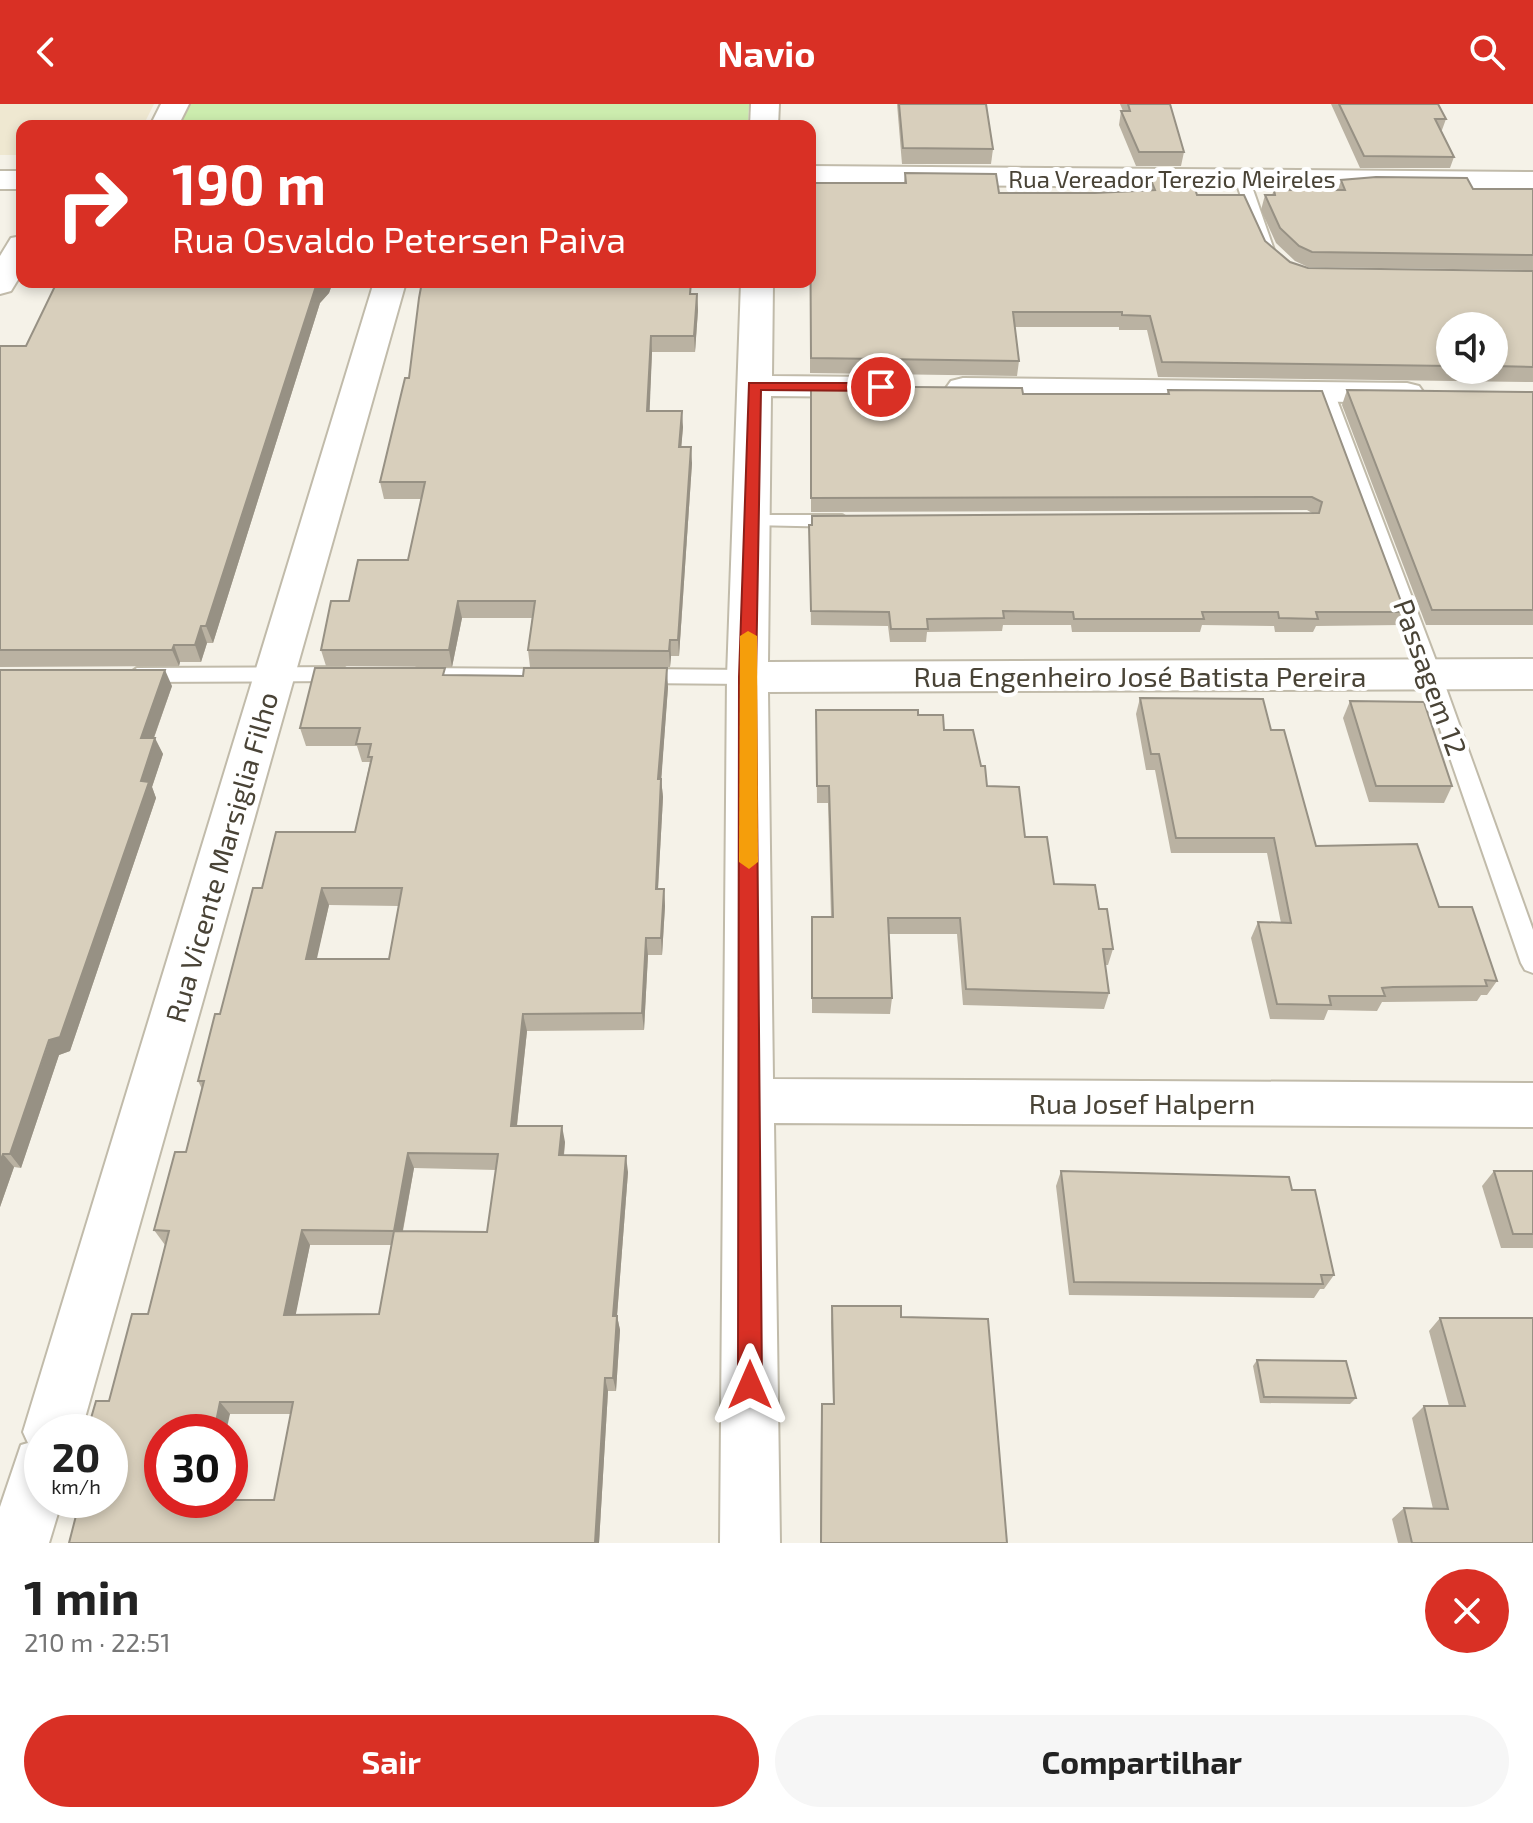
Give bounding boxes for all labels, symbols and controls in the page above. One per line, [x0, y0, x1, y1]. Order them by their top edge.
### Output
icon: back [24, 30, 68, 74]
icon: search [1465, 30, 1509, 74]
text: Navio [718, 31, 815, 74]
text: 190 m [172, 149, 326, 216]
icon: right [40, 152, 144, 256]
street label: Rua Vereador Terezio Meireles [1008, 164, 1336, 193]
text: Rua Osvaldo Petersen Paiva [172, 217, 626, 260]
map controls [1436, 312, 1508, 384]
button: sound [1436, 312, 1508, 384]
pin [847, 353, 915, 421]
icon: arrive [859, 365, 903, 409]
street label: Passagem 12 [1387, 594, 1475, 760]
street label: Rua Engenheiro José Batista Pereira [914, 659, 1366, 693]
street label: Rua Vicente Marsiglia Filho [157, 688, 285, 1026]
street label: Rua Josef Halpern [1029, 1086, 1255, 1120]
position arrow [708, 1343, 792, 1427]
speed limit sign: 30 [144, 1414, 248, 1518]
text: 20 [52, 1432, 100, 1480]
text: km/h [51, 1474, 101, 1498]
text: 1 min [24, 1567, 140, 1625]
button: close [1425, 1569, 1509, 1653]
text: 210 m · 22:51 [24, 1626, 171, 1657]
button: Sair [24, 1715, 759, 1807]
button: Compartilhar [775, 1715, 1509, 1807]

